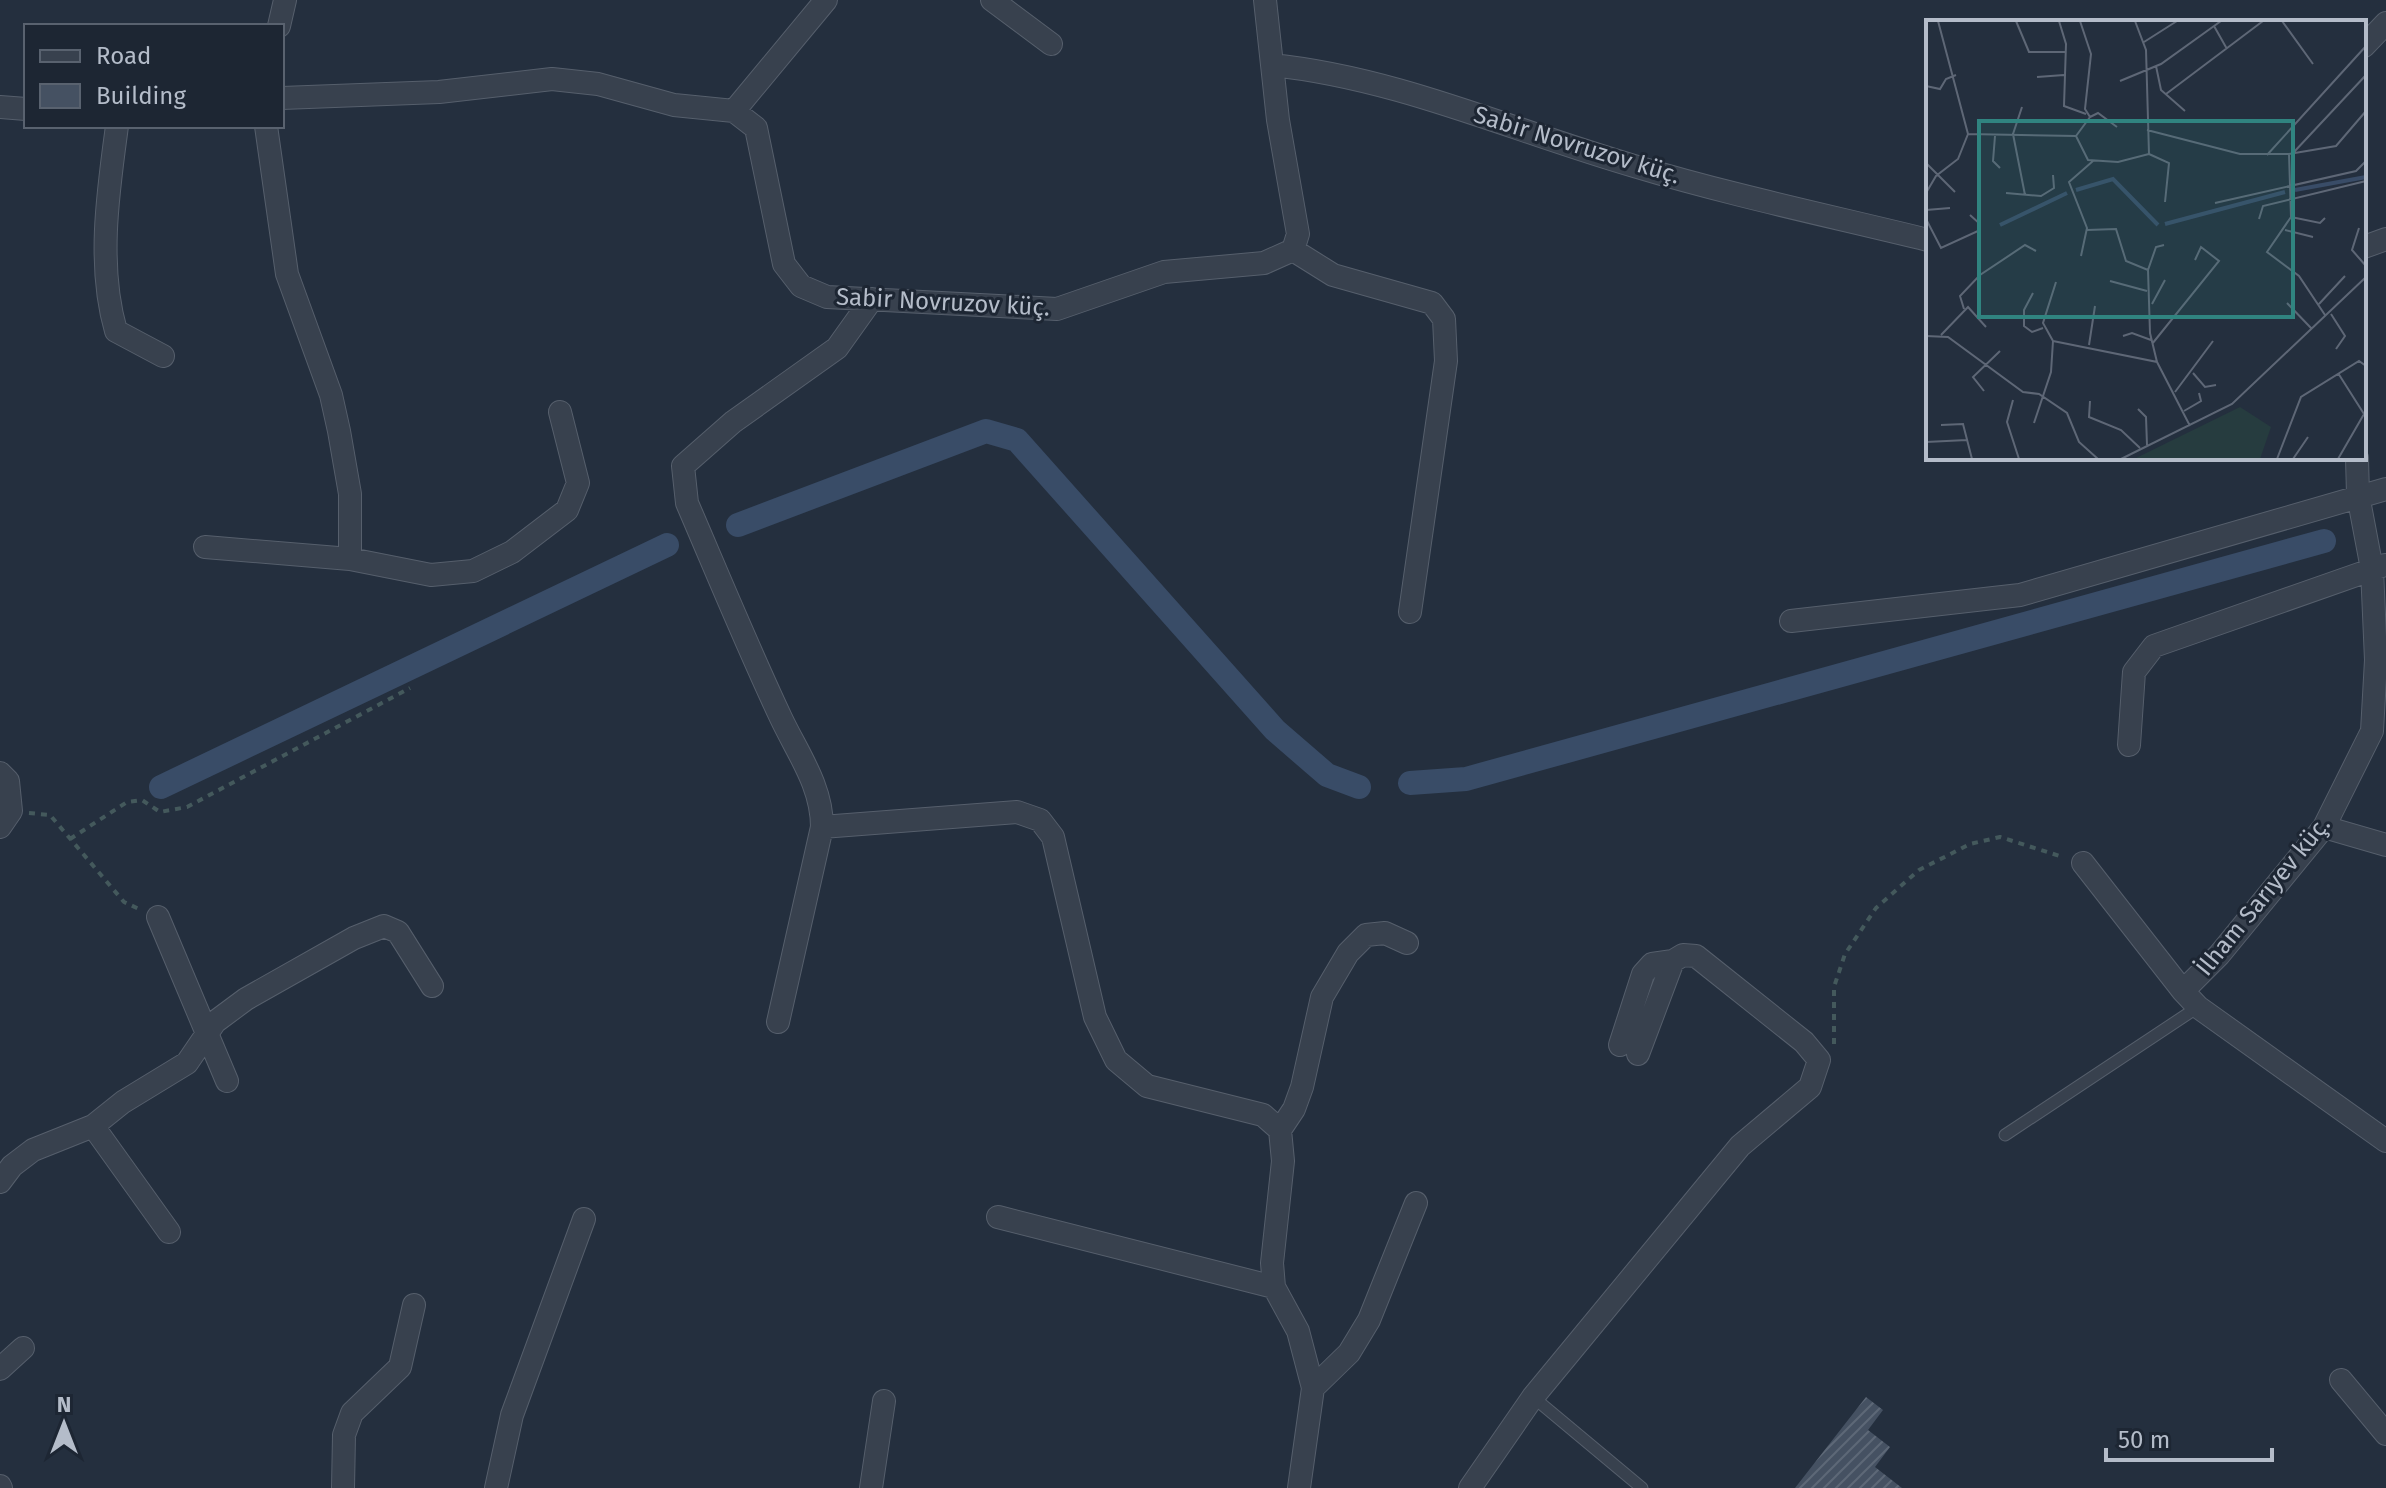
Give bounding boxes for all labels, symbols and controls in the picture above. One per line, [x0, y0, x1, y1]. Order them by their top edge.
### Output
inset map [1926, 20, 2366, 460]
legend [24, 24, 284, 128]
text: Road [96, 42, 151, 70]
text: Building [96, 82, 186, 110]
street label: Sabir Novruzov küç. [1471, 100, 1683, 190]
street label: Sabir Novruzov küç. [835, 282, 1051, 322]
street label: İlham Sarıyev küç. [2190, 811, 2336, 981]
north arrow [24, 1384, 104, 1464]
text: N [57, 1391, 71, 1418]
scale bar [2106, 1412, 2272, 1462]
text: 50 m [2118, 1426, 2170, 1454]

